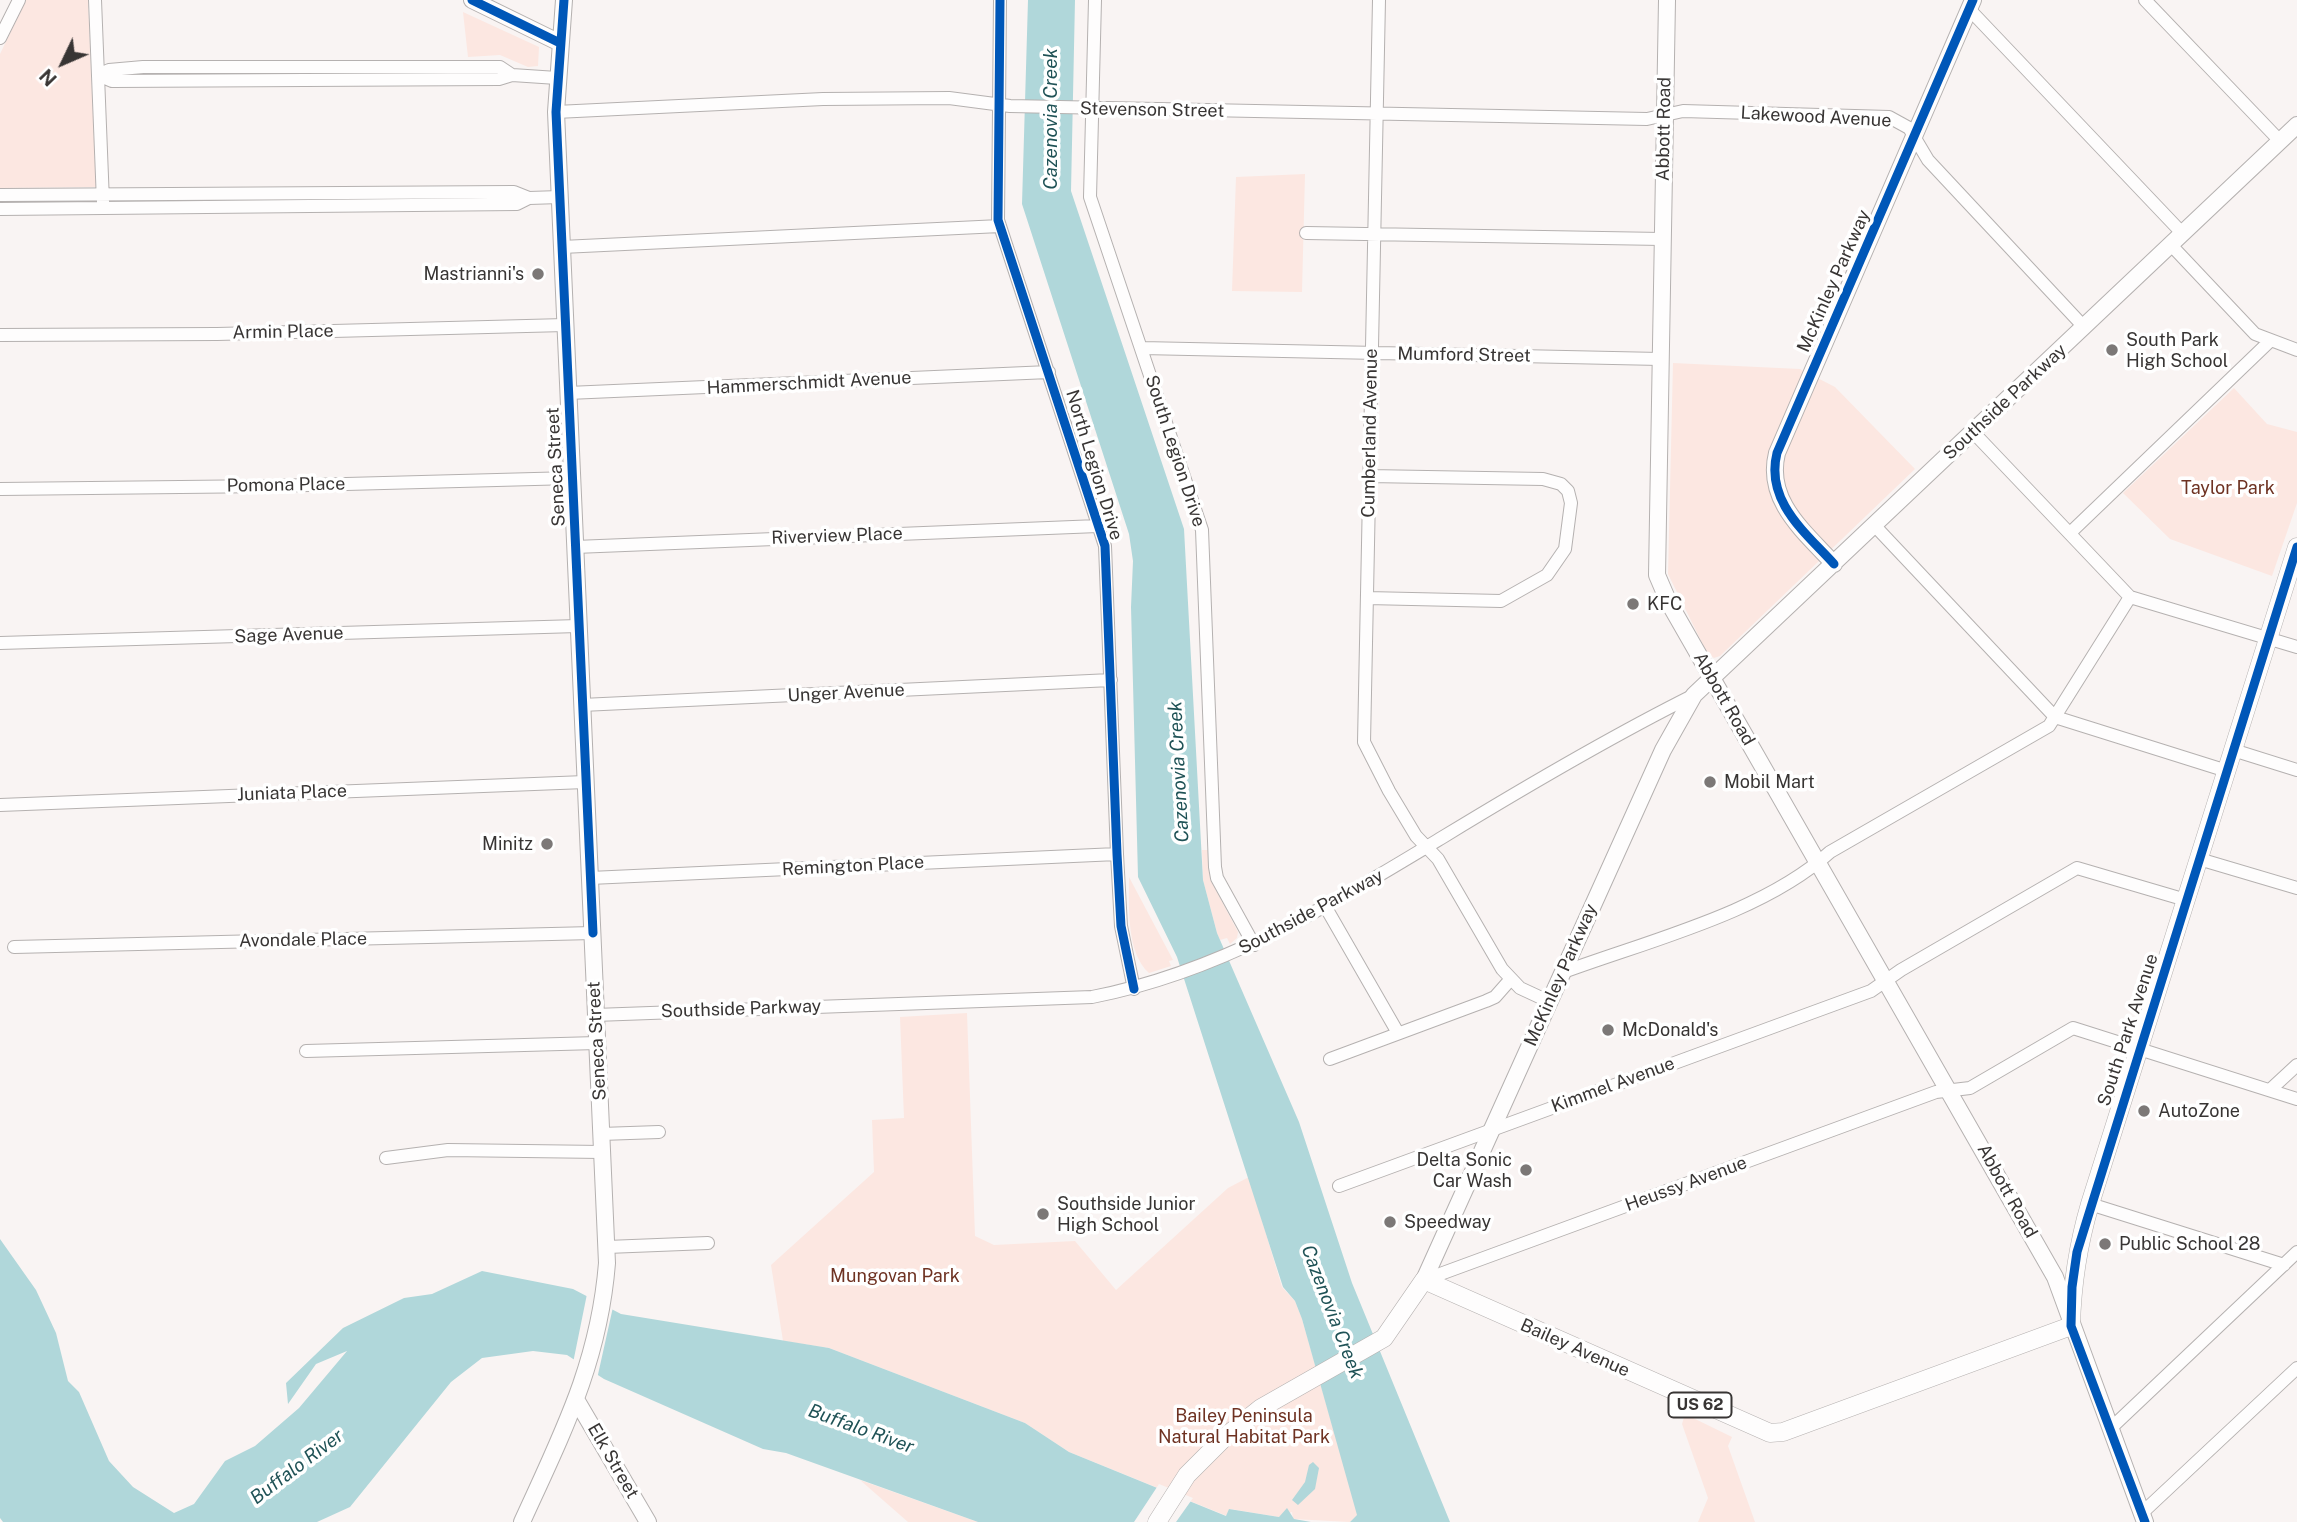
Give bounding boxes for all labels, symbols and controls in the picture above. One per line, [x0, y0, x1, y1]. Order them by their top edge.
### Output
north arrow [28, 28, 98, 98]
water label: Cazenovia Creek [1040, 48, 1062, 190]
text: N [35, 65, 61, 91]
street label: Abbott Road [1652, 77, 1676, 181]
street label: Stevenson Street [1080, 98, 1224, 122]
street label: Lakewood Avenue [1740, 102, 1892, 132]
street label: McKinley Parkway [1793, 206, 1875, 356]
place label: Mastrianni's [424, 263, 524, 285]
marker: Mastrianni's [530, 266, 546, 282]
street label: Armin Place [232, 320, 334, 344]
place label: South Park High School [2126, 329, 2228, 372]
street label: Southside Parkway [1939, 339, 2071, 465]
marker: South Park High School [2104, 342, 2120, 358]
street label: Mumford Street [1397, 343, 1531, 367]
street label: Cumberland Avenue [1358, 348, 1382, 518]
street label: Hammerschmidt Avenue [706, 367, 912, 399]
street label: South Legion Drive [1140, 372, 1210, 530]
street label: North Legion Drive [1061, 387, 1127, 543]
street label: Seneca Street [542, 407, 570, 527]
street label: Pomona Place [227, 473, 345, 497]
park label: Taylor Park [2181, 477, 2275, 499]
street label: Riverview Place [771, 523, 903, 549]
place label: KFC [1647, 593, 1682, 615]
marker: KFC [1625, 596, 1641, 612]
street label: Sage Avenue [234, 622, 344, 648]
street label: Abbott Road [1689, 649, 1759, 749]
street label: Unger Avenue [787, 679, 905, 707]
water label: Cazenovia Creek [1164, 701, 1194, 843]
place label: Mobil Mart [1724, 771, 1815, 793]
marker: Mobil Mart [1702, 774, 1718, 790]
street label: Juniata Place [237, 780, 347, 806]
place label: Minitz [482, 833, 533, 855]
marker: Minitz [539, 836, 555, 852]
street label: Remington Place [781, 851, 925, 881]
street label: Southside Parkway [1235, 865, 1387, 959]
street label: McKinley Parkway [1520, 900, 1602, 1050]
street label: Avondale Place [239, 928, 367, 952]
street label: South Park Avenue [2093, 951, 2163, 1109]
street label: Seneca Street [583, 981, 611, 1101]
street label: Southside Parkway [660, 995, 822, 1023]
place label: McDonald's [1622, 1019, 1718, 1041]
marker: McDonald's [1600, 1022, 1616, 1038]
street label: Kimmel Avenue [1548, 1053, 1678, 1117]
place label: AutoZone [2158, 1100, 2240, 1122]
marker: AutoZone [2136, 1103, 2152, 1119]
street label: Abbott Road [1972, 1140, 2042, 1242]
place label: Delta Sonic Car Wash [1416, 1149, 1512, 1192]
street label: Heussy Avenue [1622, 1152, 1750, 1216]
marker: Delta Sonic Car Wash [1518, 1162, 1534, 1178]
place label: Southside Junior High School [1057, 1193, 1195, 1236]
marker: Southside Junior High School [1035, 1206, 1051, 1222]
place label: Speedway [1404, 1211, 1491, 1233]
marker: Speedway [1382, 1214, 1398, 1230]
place label: Public School 28 [2119, 1233, 2260, 1255]
marker: Public School 28 [2097, 1236, 2113, 1252]
water label: Cazenovia Creek [1296, 1242, 1368, 1382]
park label: Mungovan Park [830, 1265, 960, 1287]
street label: Bailey Avenue [1517, 1314, 1633, 1382]
road number: US 62 [1668, 1392, 1732, 1418]
water label: Buffalo River [805, 1399, 917, 1459]
park label: Bailey Peninsula Natural Habitat Park [1158, 1405, 1330, 1448]
street label: Elk Street [583, 1420, 643, 1502]
water label: Buffalo River [246, 1425, 348, 1509]

